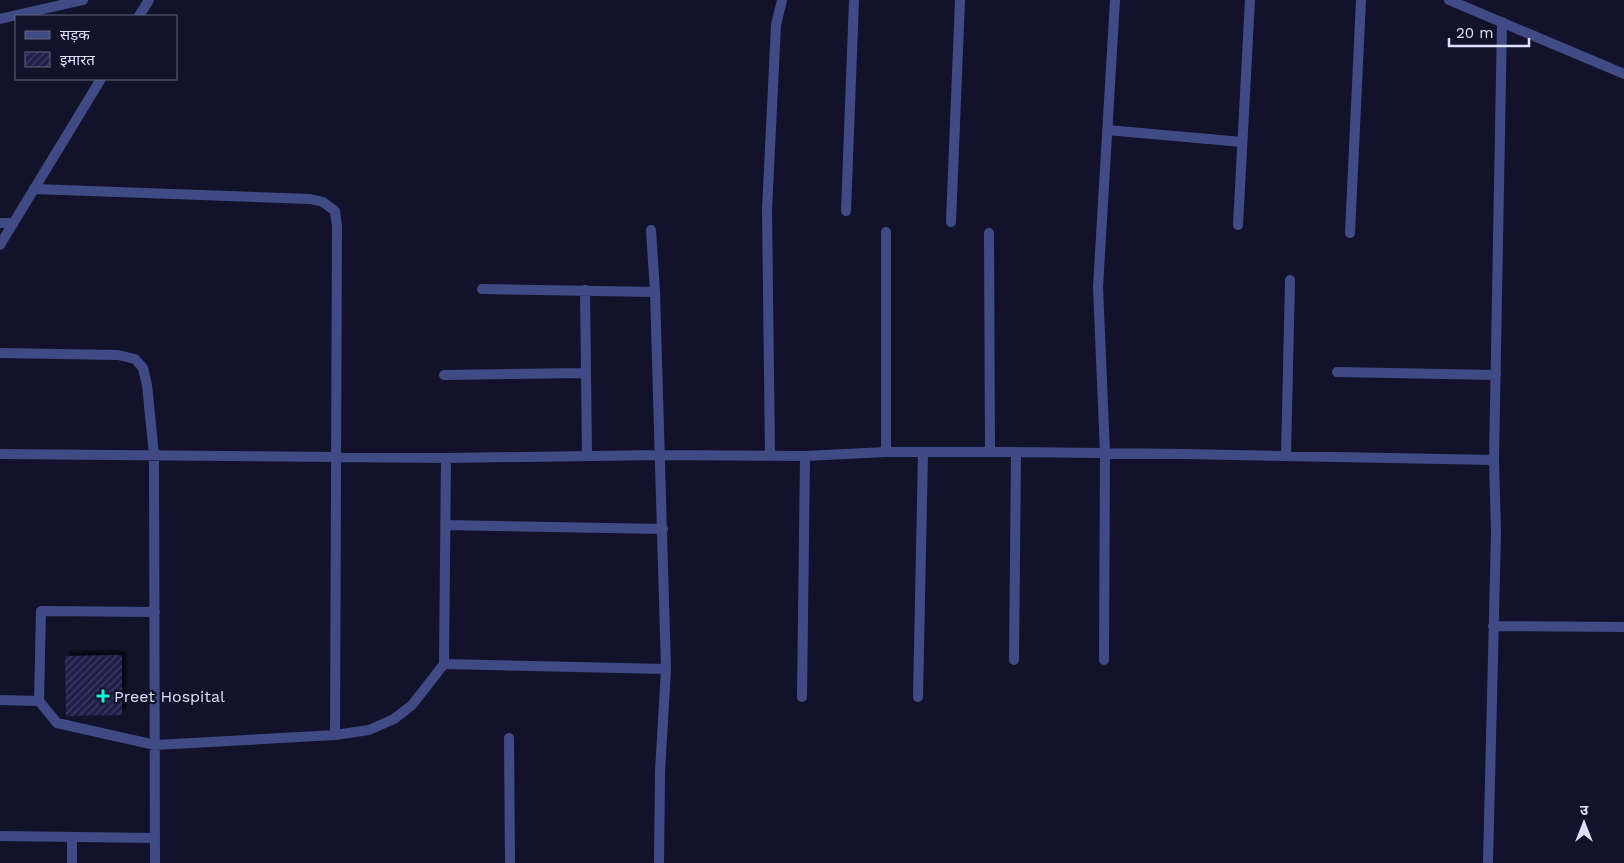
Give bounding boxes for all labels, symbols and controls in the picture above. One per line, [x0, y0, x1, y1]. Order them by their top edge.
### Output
legend [15, 15, 178, 80]
scale bar [1449, 15, 1529, 47]
text: 20 m [1456, 24, 1494, 42]
text: सड़क [60, 26, 90, 44]
text: इमारत [60, 51, 95, 69]
place label: Preet Hospital [114, 687, 225, 706]
marker: Preet Hospital [96, 689, 110, 703]
north arrow [1559, 798, 1609, 848]
text: उ [1580, 802, 1589, 818]

